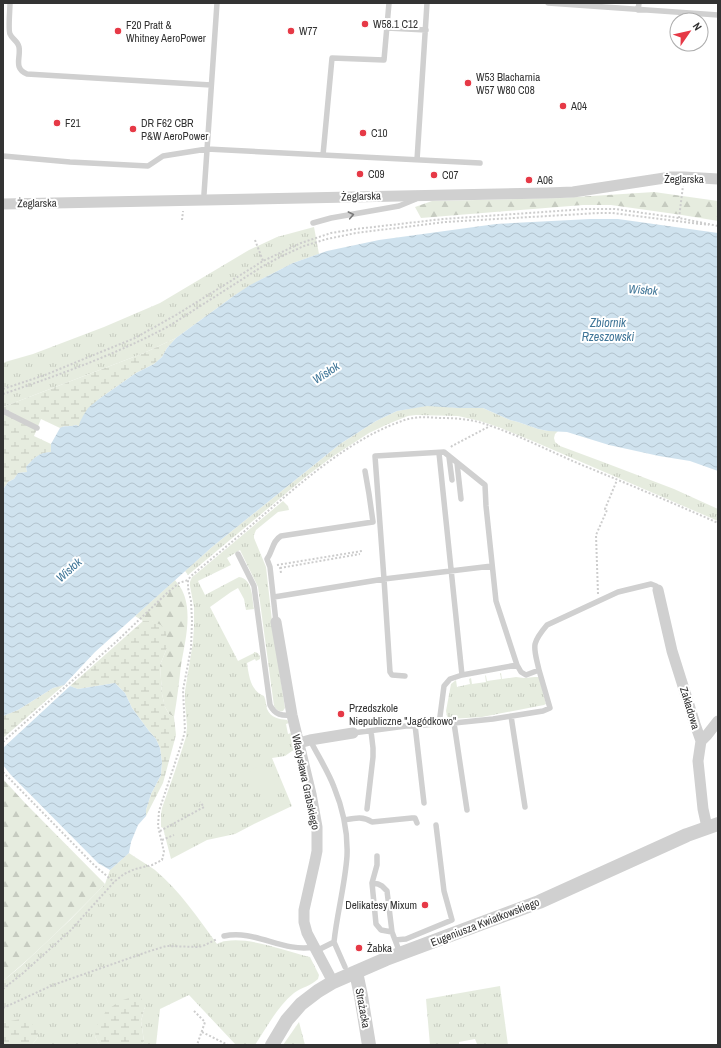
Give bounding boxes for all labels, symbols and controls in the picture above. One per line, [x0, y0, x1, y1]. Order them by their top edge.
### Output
north arrow [669, 12, 709, 52]
place label: W58.1 C12 [373, 17, 418, 31]
place label: F20 Pratt & Whitney AeroPower [126, 18, 206, 45]
marker: W58.1 C12 [360, 19, 370, 29]
text: N [690, 20, 705, 33]
place label: W77 [299, 24, 318, 38]
marker: F20 Pratt & Whitney AeroPower [113, 26, 123, 36]
marker: W77 [286, 26, 296, 36]
place label: W53 Blacharnia W57 W80 C08 [476, 70, 540, 97]
marker: W53 Blacharnia W57 W80 C08 [463, 78, 473, 88]
place label: A04 [570, 99, 587, 113]
marker: A04 [558, 101, 568, 111]
place label: F21 [65, 116, 81, 130]
place label: DR F62 CBR P&W AeroPower [141, 116, 208, 143]
marker: F21 [52, 118, 62, 128]
marker: DR F62 CBR P&W AeroPower [128, 124, 138, 134]
place label: C10 [371, 126, 388, 140]
marker: C10 [358, 128, 368, 138]
place label: C09 [368, 167, 385, 181]
place label: C07 [442, 168, 459, 182]
marker: C09 [355, 169, 365, 179]
marker: C07 [429, 170, 439, 180]
street label: Żeglarska [664, 172, 704, 186]
place label: A06 [536, 173, 553, 187]
marker: A06 [524, 175, 534, 185]
street label: Żeglarska [341, 188, 381, 204]
street label: Żeglarska [17, 196, 57, 210]
one-way arrow [348, 211, 354, 219]
water label: Wisłok [628, 281, 659, 299]
water label: Zbiornik Rzeszowski [582, 315, 635, 345]
water label: Wisłok [309, 358, 344, 388]
water label: Wisłok [53, 554, 86, 586]
street label: Zakładowa [677, 685, 703, 731]
place label: Przedszkole Niepubliczne "Jagódkowo" [349, 701, 456, 728]
marker: Przedszkole Niepubliczne "Jagódkowo" [336, 709, 346, 719]
street label: Władysława Grabskiego [289, 733, 323, 831]
street label: Eugeniusza Kwiatkowskiego [429, 895, 541, 949]
place label: Delikatesy Mixum [345, 898, 417, 912]
marker: Delikatesy Mixum [420, 900, 430, 910]
place label: Żabka [367, 941, 392, 955]
marker: Żabka [354, 943, 364, 953]
street label: Strażacka [353, 987, 373, 1029]

